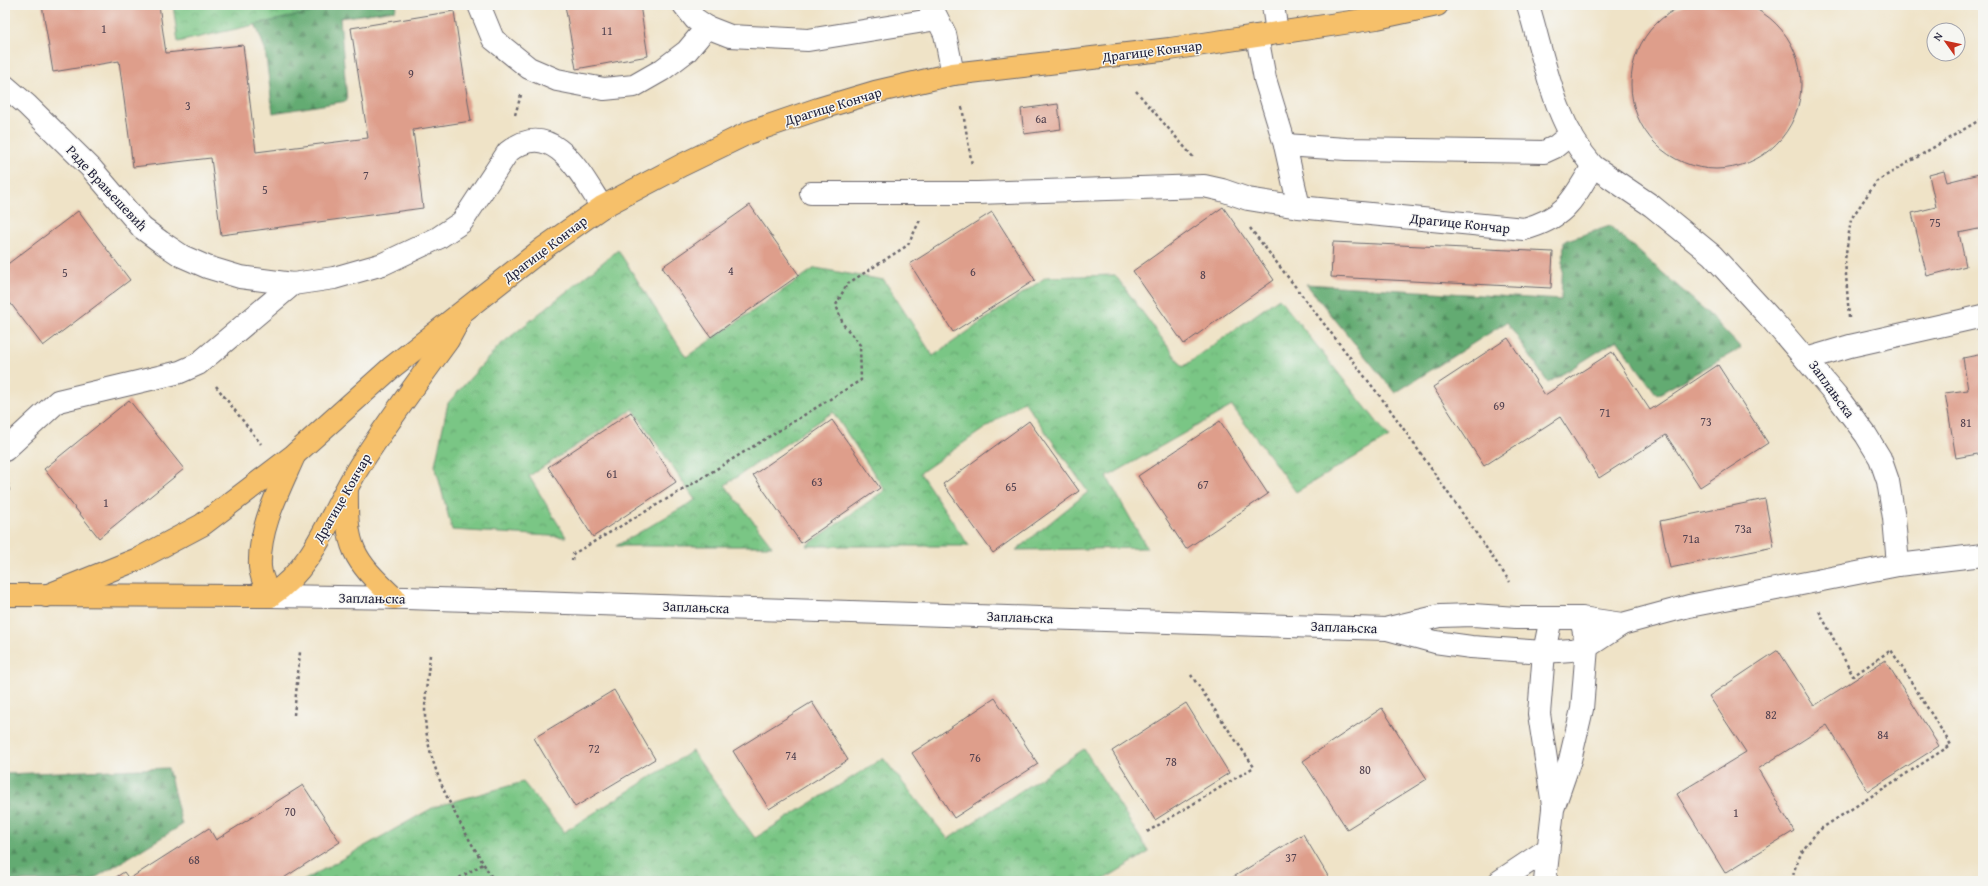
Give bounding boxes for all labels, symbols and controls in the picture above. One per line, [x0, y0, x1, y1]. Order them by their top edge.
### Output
house number: 1 [101, 20, 107, 37]
house number: 11 [601, 22, 613, 39]
north arrow [1926, 22, 1966, 62]
text: N [1929, 29, 1947, 44]
street label: Драгице Кончар [1100, 35, 1204, 67]
house number: 9 [408, 65, 414, 82]
street label: Драгице Кончар [781, 82, 884, 131]
house number: 3 [185, 97, 191, 114]
house number: 6a [1035, 110, 1047, 127]
street label: Раде Врањешевић [62, 141, 152, 235]
house number: 7 [363, 167, 369, 184]
house number: 5 [262, 181, 268, 198]
street label: Драгице Кончар [1408, 208, 1512, 238]
street label: Драгице Кончар [498, 210, 592, 288]
house number: 75 [1929, 214, 1941, 231]
house number: 4 [728, 262, 734, 279]
house number: 6 [970, 263, 976, 280]
house number: 5 [62, 264, 68, 281]
house number: 8 [1200, 266, 1206, 283]
street label: Заплањска [1804, 356, 1860, 422]
house number: 69 [1493, 397, 1505, 414]
house number: 71 [1599, 404, 1611, 421]
house number: 73 [1700, 413, 1712, 430]
house number: 81 [1960, 414, 1972, 431]
street label: Драгице Кончар [308, 449, 376, 547]
house number: 61 [606, 465, 618, 482]
house number: 63 [811, 473, 823, 490]
house number: 67 [1197, 476, 1209, 493]
house number: 65 [1005, 478, 1017, 495]
house number: 1 [103, 494, 109, 511]
house number: 73a [1734, 520, 1752, 537]
house number: 71a [1682, 530, 1700, 547]
street label: Заплањска [338, 587, 406, 609]
street label: Заплањска [662, 596, 730, 618]
street label: Заплањска [986, 606, 1054, 628]
street label: Заплањска [1310, 616, 1378, 638]
house number: 82 [1765, 706, 1777, 723]
house number: 84 [1877, 726, 1889, 743]
house number: 72 [588, 740, 600, 757]
house number: 74 [785, 747, 797, 764]
house number: 76 [969, 749, 981, 766]
house number: 78 [1165, 753, 1177, 770]
house number: 80 [1359, 761, 1371, 778]
house number: 70 [284, 803, 296, 820]
house number: 1 [1733, 804, 1739, 821]
house number: 37 [1285, 849, 1297, 866]
house number: 68 [188, 851, 200, 868]

